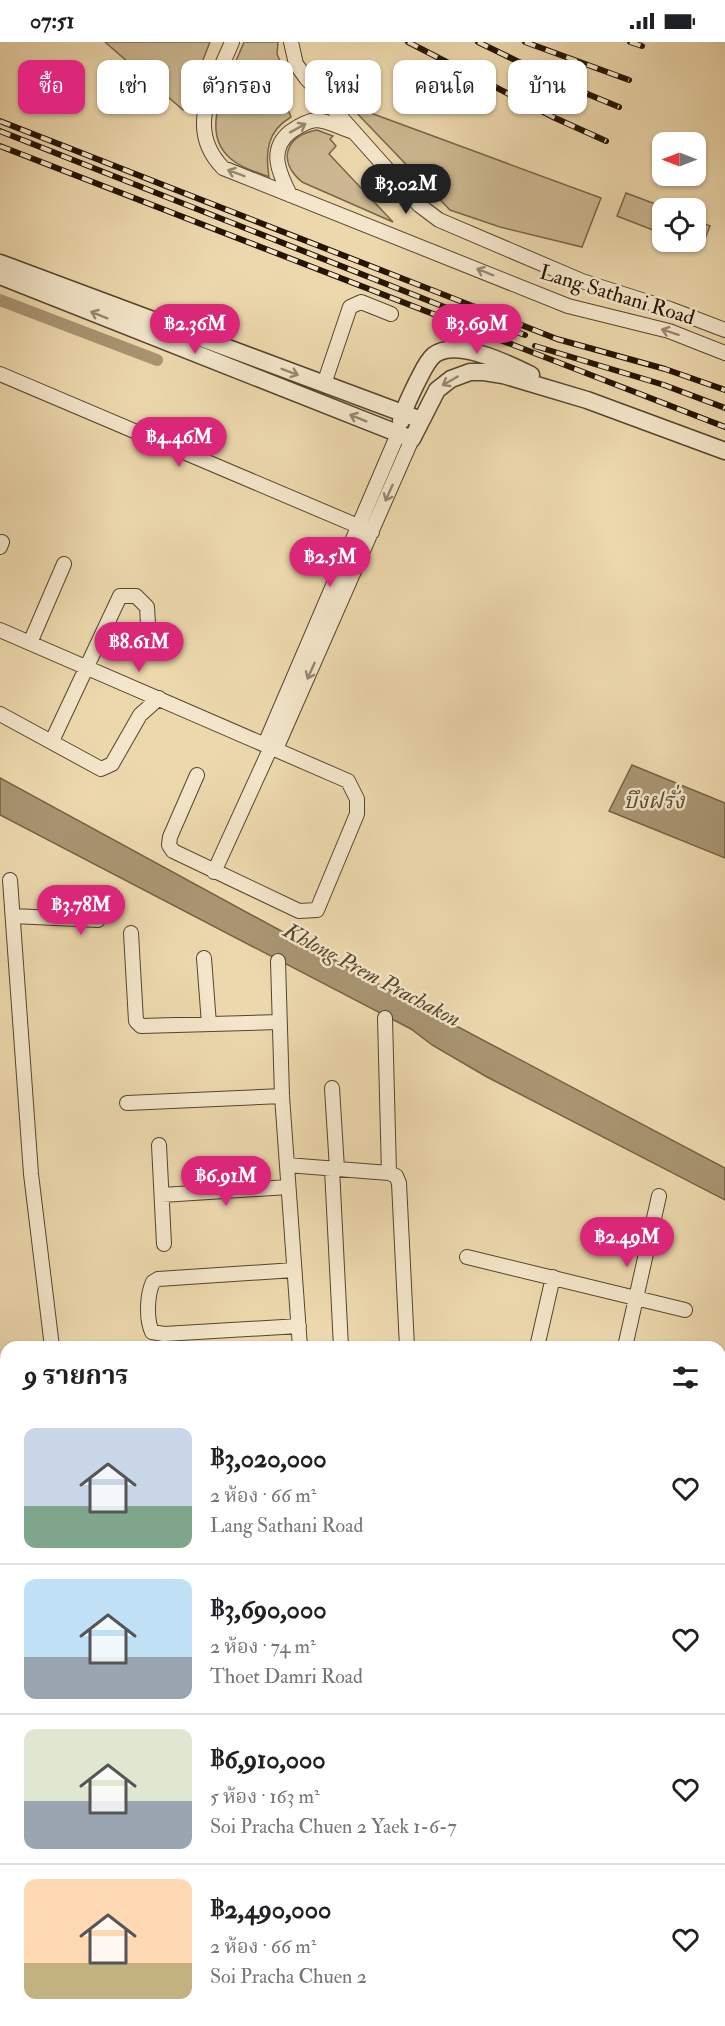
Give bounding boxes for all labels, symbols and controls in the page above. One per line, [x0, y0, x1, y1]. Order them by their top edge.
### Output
text: 07:51 [30, 7, 74, 35]
chip: ซื้อ [18, 60, 85, 114]
chip: เช่า [97, 60, 169, 114]
chip: ตัวกรอง [181, 60, 293, 114]
chip: ใหม่ [305, 60, 381, 114]
chip: คอนโด [393, 60, 496, 114]
chip: บ้าน [508, 60, 587, 114]
one-way arrow [289, 122, 307, 133]
north arrow [652, 132, 706, 186]
map controls [652, 132, 706, 252]
pin: ฿3.02M [357, 164, 455, 215]
one-way arrow [227, 167, 246, 178]
text: ฿3.02M [375, 171, 437, 196]
button: locate [652, 198, 706, 252]
street label: Lang Sathani Road [536, 259, 699, 332]
one-way arrow [476, 266, 495, 277]
pin: ฿2.36M [146, 304, 244, 355]
pin: ฿3.69M [428, 304, 526, 355]
one-way arrow [90, 309, 108, 320]
text: ฿2.36M [164, 311, 226, 336]
text: ฿3.69M [446, 311, 508, 336]
one-way arrow [661, 326, 680, 337]
one-way arrow [281, 368, 299, 379]
one-way arrow [442, 375, 459, 387]
one-way arrow [349, 411, 368, 422]
pin: ฿4.46M [130, 417, 228, 468]
text: ฿4.46M [146, 424, 212, 449]
one-way arrow [383, 483, 394, 501]
pin: ฿2.5M [288, 537, 372, 588]
text: ฿2.5M [303, 544, 357, 569]
pin: ฿8.61M [90, 622, 188, 673]
text: ฿8.61M [109, 629, 169, 654]
one-way arrow [304, 662, 316, 680]
water label: บึงฝรั่ง [623, 784, 686, 815]
pin: ฿3.78M [32, 885, 130, 936]
text: ฿3.78M [51, 892, 111, 917]
water label: Khlong Prem Prachakon [278, 916, 465, 1033]
pin: ฿6.91M [177, 1156, 275, 1207]
text: ฿6.91M [195, 1163, 257, 1188]
pin: ฿2.49M [578, 1217, 676, 1268]
text: ฿2.49M [594, 1224, 660, 1249]
text: 9 รายการ [24, 1360, 129, 1392]
icon: filters [669, 1361, 702, 1394]
text: ฿3,020,000 [210, 1443, 327, 1475]
icon: home [72, 1452, 144, 1524]
icon: heart [669, 1472, 702, 1505]
text: 2 ห้อง · 66 m² [210, 1483, 316, 1508]
text: Lang Sathani Road [210, 1513, 363, 1538]
text: ฿3,690,000 [210, 1594, 327, 1626]
icon: home [72, 1603, 144, 1675]
icon: heart [669, 1623, 702, 1656]
text: 2 ห้อง · 74 m² [210, 1634, 316, 1659]
text: Thoet Damri Road [210, 1664, 363, 1689]
text: ฿6,910,000 [210, 1744, 326, 1776]
icon: home [72, 1753, 144, 1825]
icon: heart [669, 1773, 702, 1806]
text: 5 ห้อง · 163 m² [210, 1784, 320, 1809]
text: Soi Pracha Chuen 2 Yaek 1-6-7 [210, 1814, 457, 1839]
text: ฿2,490,000 [210, 1894, 331, 1926]
icon: home [72, 1903, 144, 1975]
icon: heart [669, 1923, 702, 1956]
text: 2 ห้อง · 66 m² [210, 1934, 316, 1959]
text: Soi Pracha Chuen 2 [210, 1964, 367, 1989]

